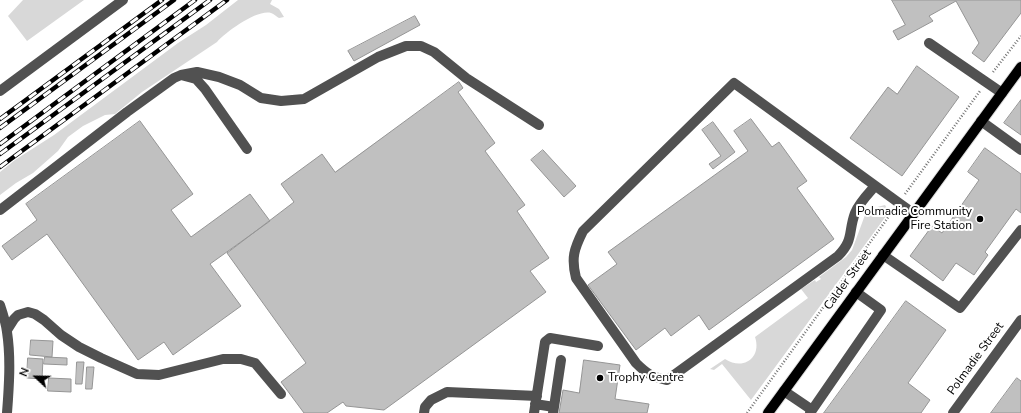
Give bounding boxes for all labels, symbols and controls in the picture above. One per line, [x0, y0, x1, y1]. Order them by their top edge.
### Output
place label: Polmadie Community Fire Station [857, 205, 972, 233]
marker: Polmadie Community Fire Station [975, 214, 985, 224]
street label: Calder Street [821, 247, 875, 313]
street label: Polmadie Street [945, 320, 1007, 398]
north arrow [16, 357, 56, 397]
text: N [16, 366, 33, 379]
place label: Trophy Centre [608, 371, 684, 385]
marker: Trophy Centre [595, 373, 605, 383]

